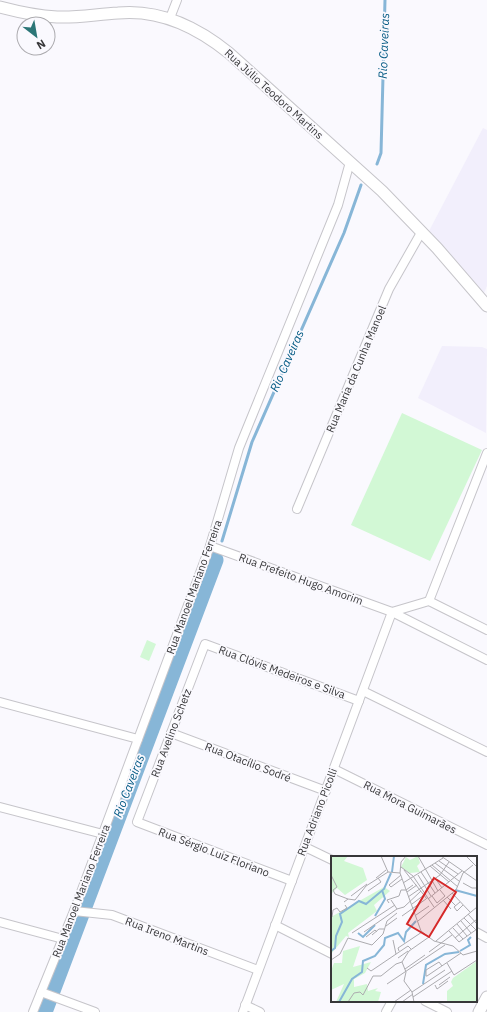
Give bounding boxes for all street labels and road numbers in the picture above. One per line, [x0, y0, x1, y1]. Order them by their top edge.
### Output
street label: Rua Júlio Teodoro Martins [222, 46, 326, 142]
street label: Rua Maria da Cunha Manoel [323, 303, 389, 435]
street label: Rua Manoel Mariano Ferreira [163, 518, 225, 656]
street label: Rua Prefeito Hugo Amorim [237, 550, 365, 608]
street label: Rua Clóvis Medeiros e Silva [217, 643, 347, 702]
street label: Rua Avelino Schetz [148, 687, 194, 779]
street label: Rua Otacílio Sodré [203, 739, 293, 785]
street label: Rua Adriano Picolli [294, 766, 340, 858]
street label: Rua Mora Guimarães [361, 777, 459, 837]
street label: Rua Manoel Mariano Ferreira [49, 822, 113, 960]
street label: Rua Sérgio Luiz Floriano [157, 824, 271, 880]
street label: Rua Ireno Martins [123, 914, 211, 958]

